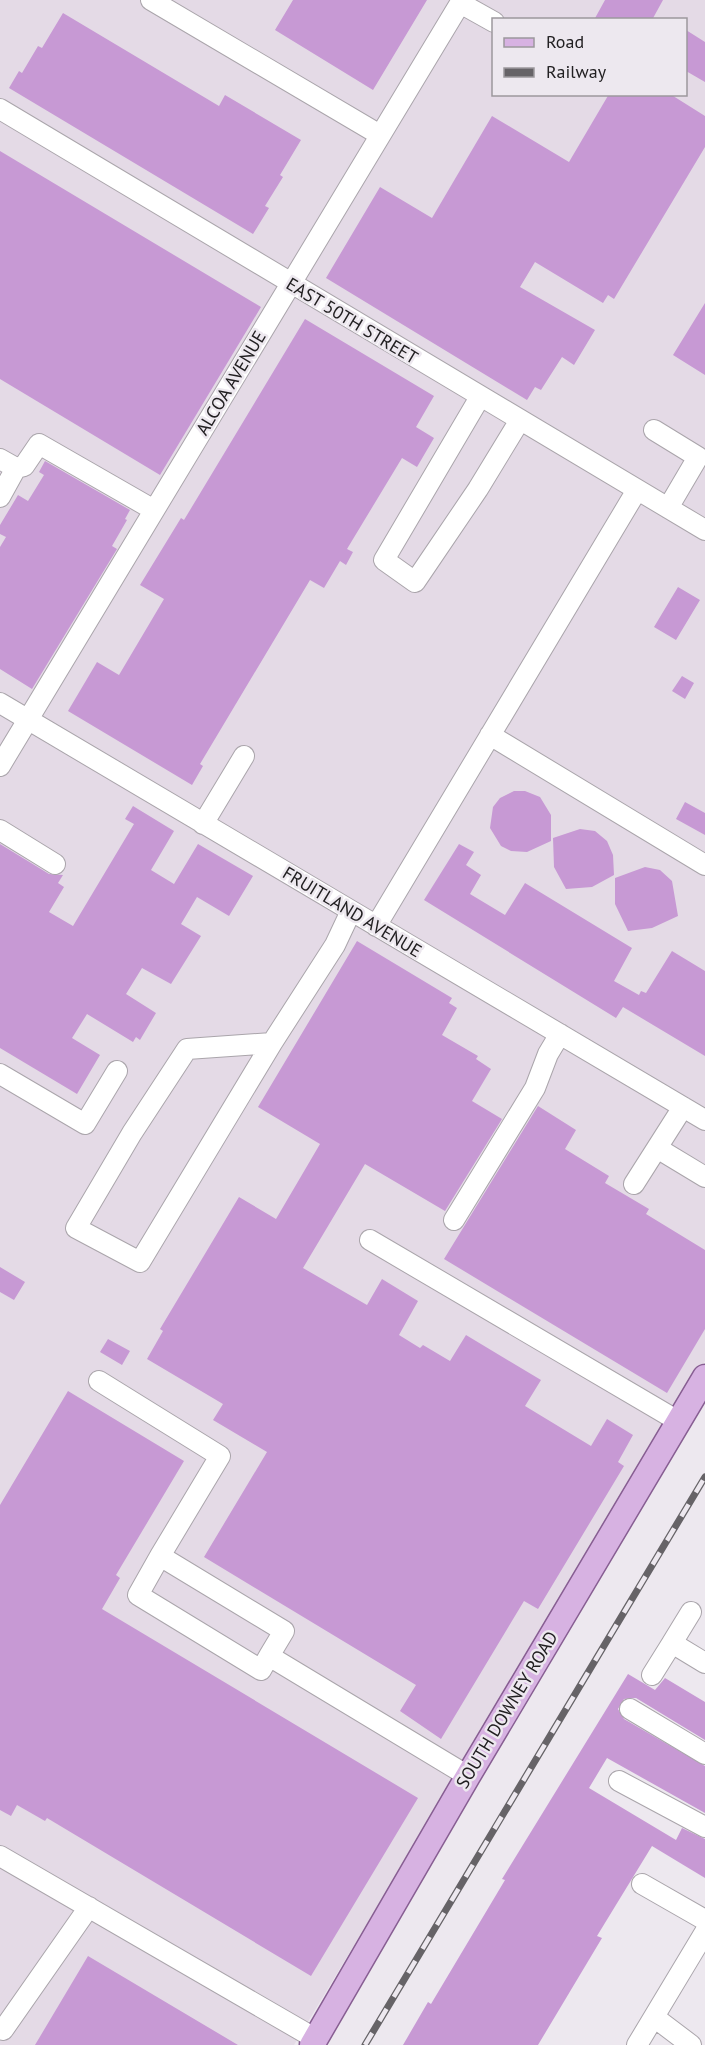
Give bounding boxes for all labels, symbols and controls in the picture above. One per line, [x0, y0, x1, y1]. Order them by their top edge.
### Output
legend [492, 18, 687, 96]
text: Road [546, 30, 584, 53]
text: Railway [546, 60, 607, 83]
street label: EAST 50TH STREET [282, 272, 422, 369]
street label: ALCOA AVENUE [190, 326, 271, 439]
street label: FRUITLAND AVENUE [279, 861, 426, 962]
street label: SOUTH DOWNEY ROAD [451, 1627, 563, 1793]

